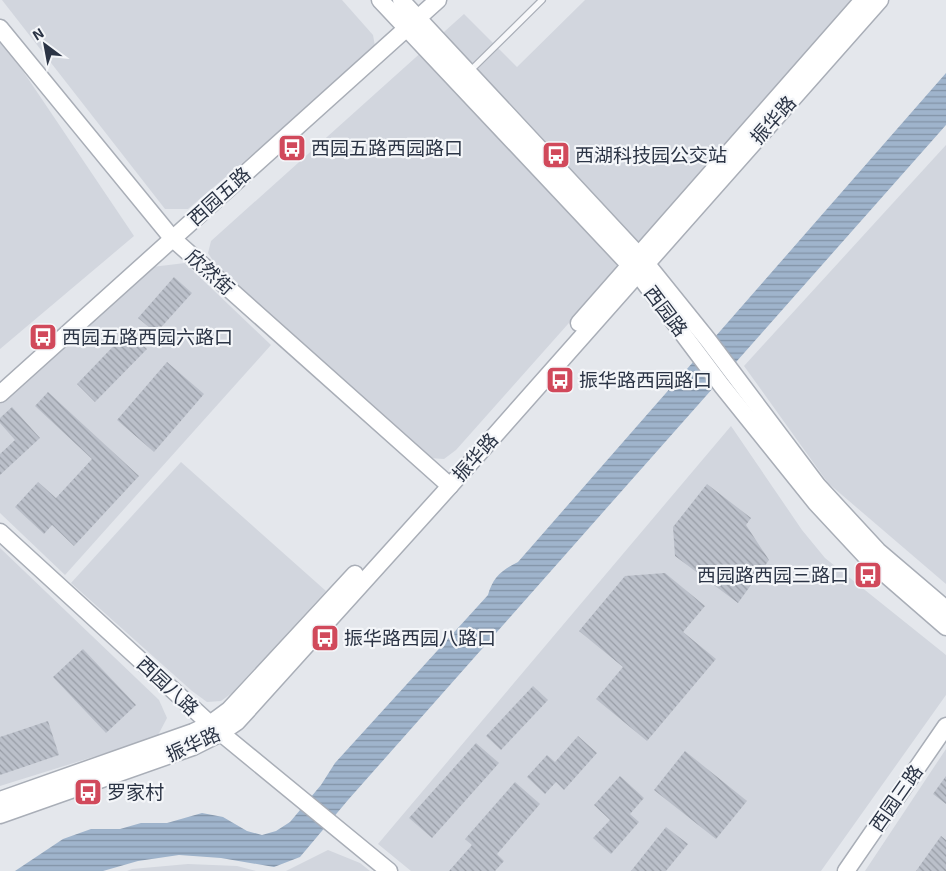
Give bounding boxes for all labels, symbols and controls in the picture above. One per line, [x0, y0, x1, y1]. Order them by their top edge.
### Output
north arrow [20, 20, 70, 70]
text: N [29, 24, 47, 43]
street label: 振华路 [745, 91, 800, 149]
bus stop icon: 西园五路西园路口 [277, 133, 307, 163]
place label: 西园五路西园路口 [311, 136, 463, 159]
bus stop icon: 西湖科技园公交站 [541, 140, 571, 170]
place label: 西湖科技园公交站 [575, 143, 727, 166]
street label: 西园五路 [183, 162, 255, 230]
street label: 欣然街 [181, 244, 239, 299]
street label: 西园路 [640, 281, 693, 340]
bus stop icon: 西园五路西园六路口 [28, 322, 58, 352]
place label: 西园五路西园六路口 [62, 325, 233, 348]
bus stop icon: 振华路西园路口 [545, 365, 575, 395]
place label: 振华路西园路口 [579, 368, 712, 391]
street label: 振华路 [447, 428, 502, 486]
bus stop icon: 西园路西园三路口 [853, 560, 883, 590]
place label: 西园路西园三路口 [697, 563, 849, 586]
bus stop icon: 振华路西园八路口 [310, 623, 340, 653]
place label: 振华路西园八路口 [344, 626, 496, 649]
street label: 西园八路 [133, 651, 204, 720]
street label: 振华路 [162, 721, 224, 766]
street label: 西园三路 [864, 760, 927, 835]
bus stop icon: 罗家村 [73, 777, 103, 807]
place label: 罗家村 [107, 780, 164, 803]

